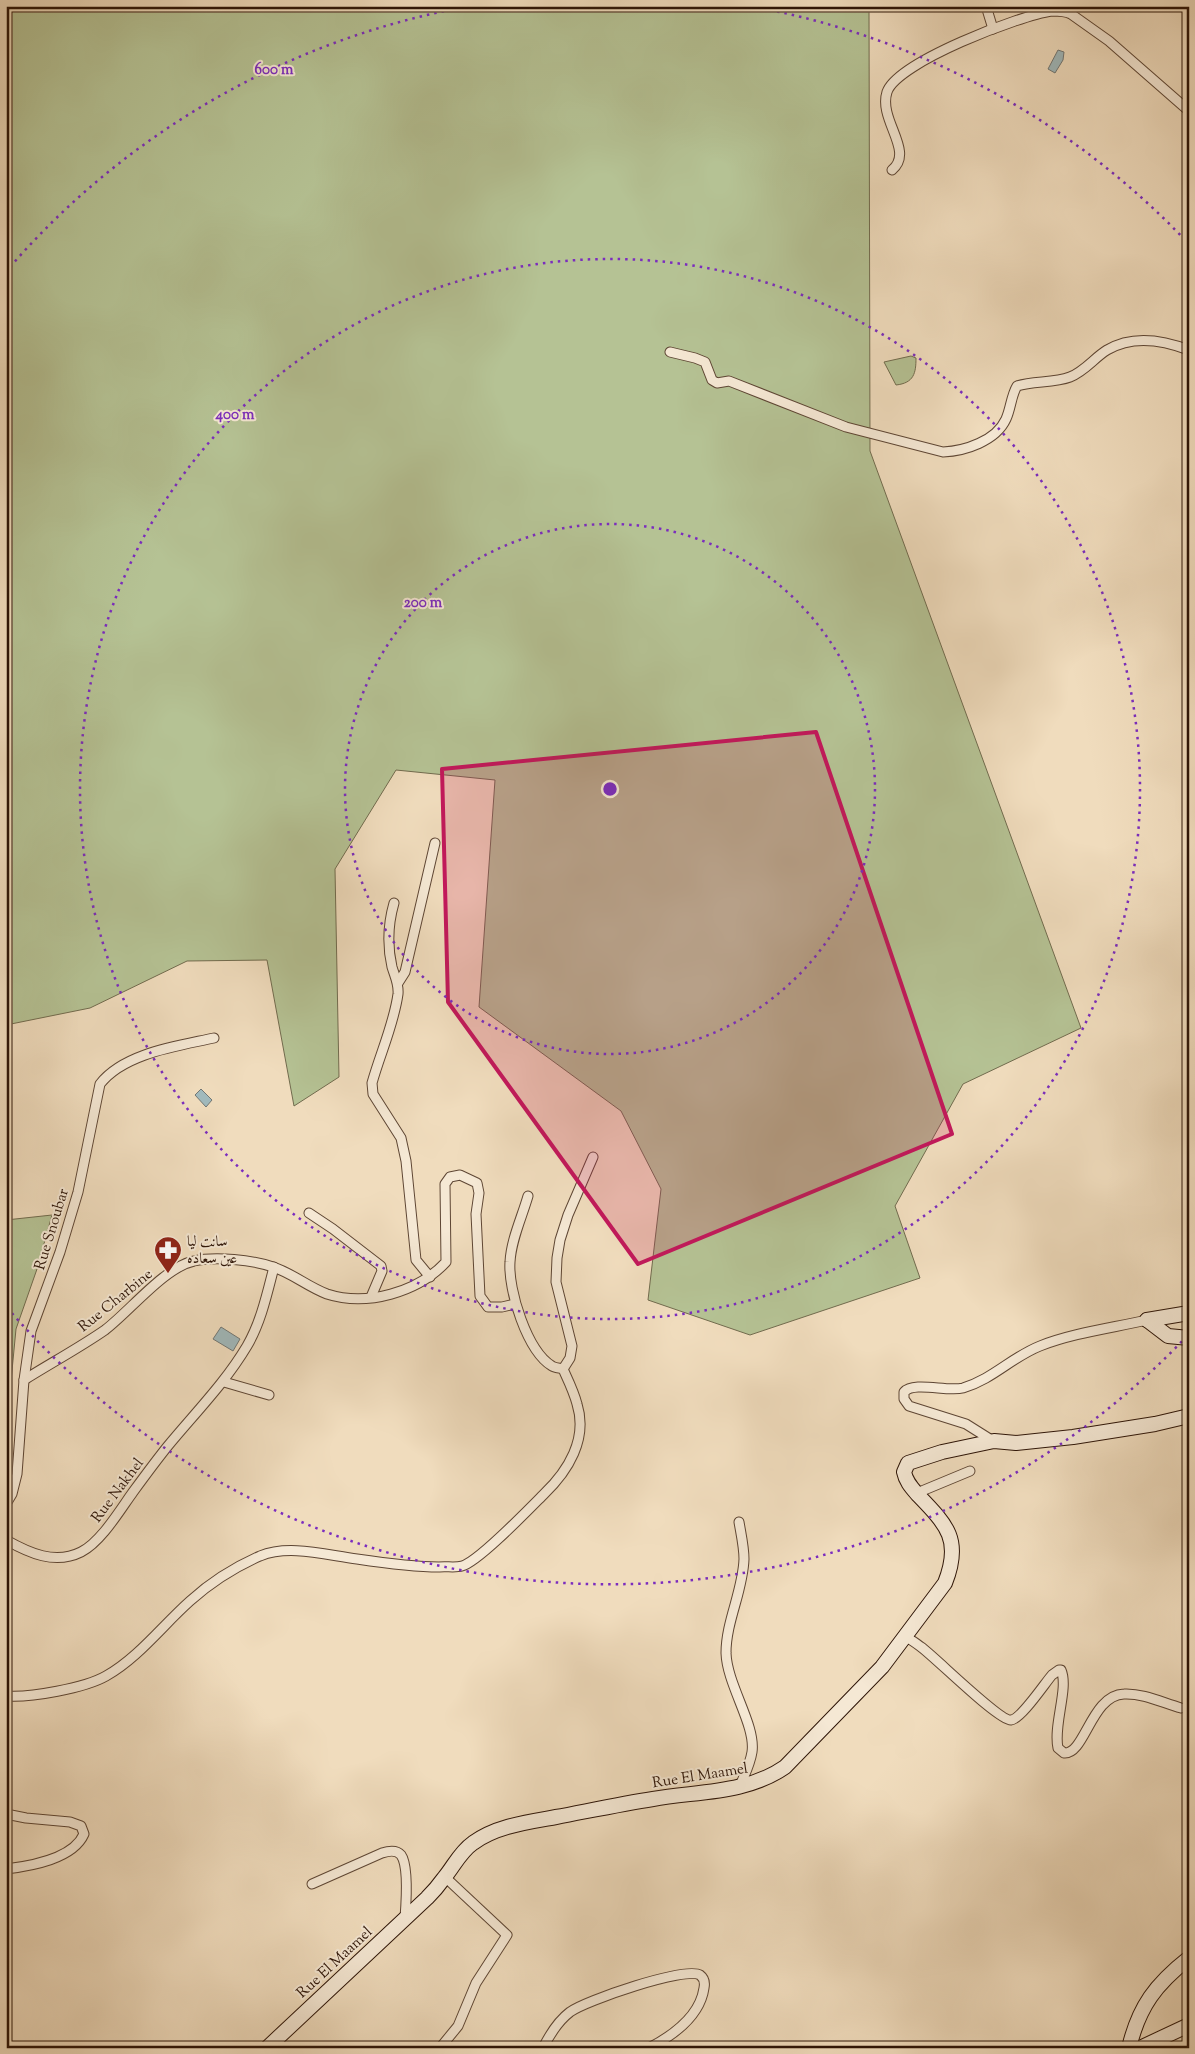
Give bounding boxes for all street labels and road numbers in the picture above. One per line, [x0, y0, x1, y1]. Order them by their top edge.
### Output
street label: Rue Snoubar [30, 1186, 75, 1273]
street label: Rue Charbine [74, 1265, 158, 1338]
street label: Rue Nakhel [87, 1454, 149, 1528]
street label: Rue El Maamel [651, 1759, 750, 1794]
street label: Rue El Maamel [293, 1922, 378, 2004]

